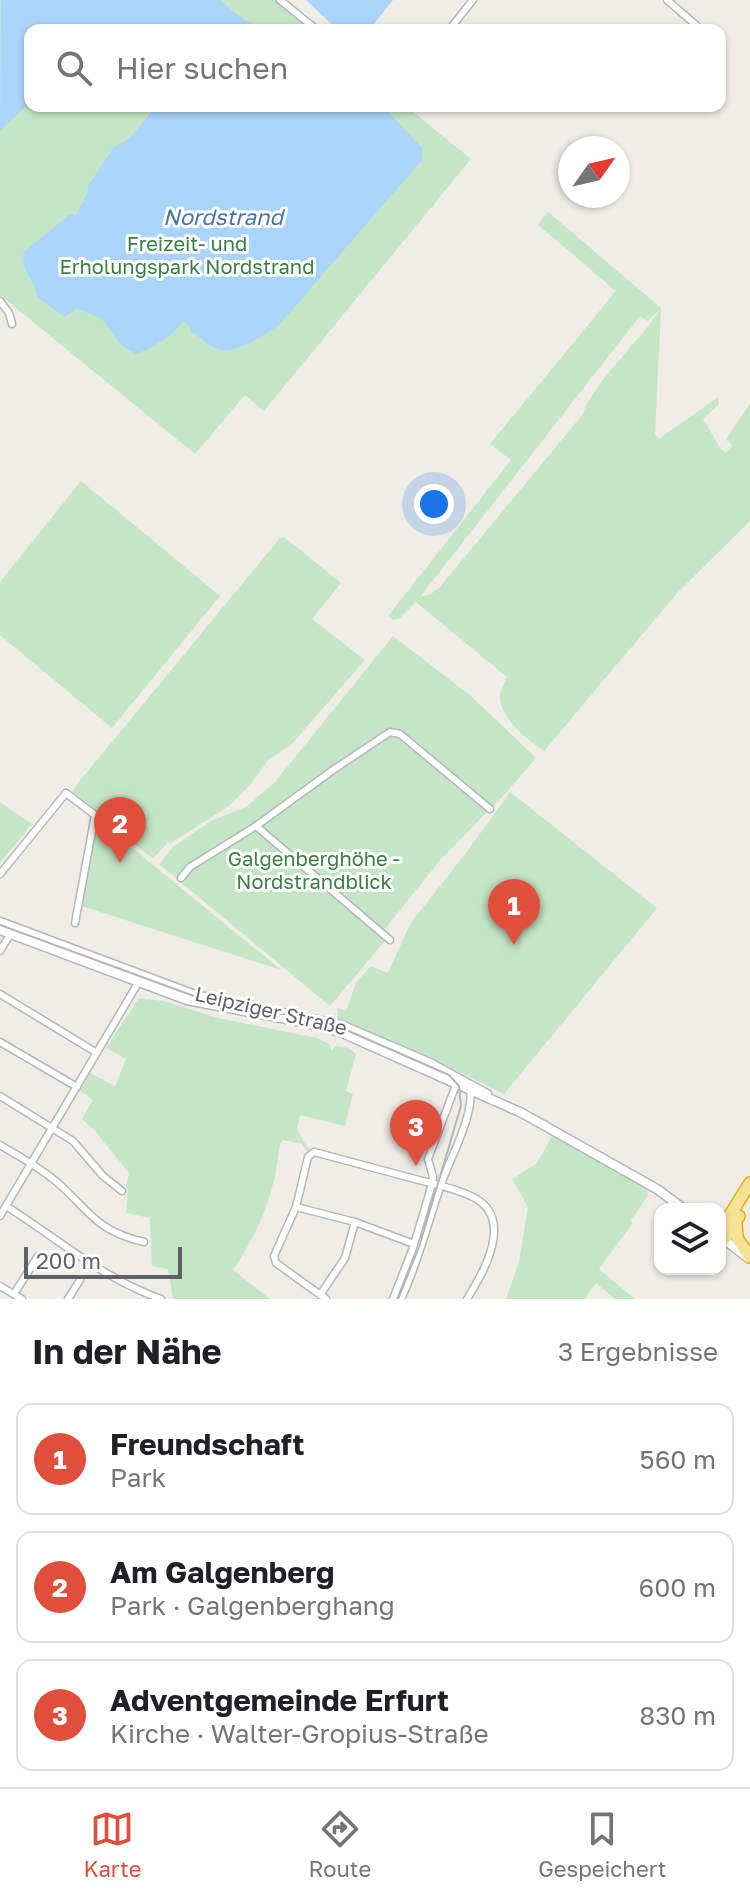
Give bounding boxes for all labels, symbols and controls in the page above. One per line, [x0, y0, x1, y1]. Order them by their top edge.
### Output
search box [24, 24, 726, 112]
icon: search [52, 46, 96, 90]
text: Hier suchen [116, 50, 288, 86]
north arrow [558, 136, 630, 208]
water label: Nordstrand [163, 203, 286, 230]
park label: Freizeit- und Erholungspark Nordstrand [60, 231, 314, 278]
your location [414, 484, 454, 524]
pin: 2 [94, 797, 146, 863]
park label: Galgenberghöhe - Nordstrandblick [228, 846, 400, 893]
pin: 1 [488, 879, 540, 945]
street label: Leipziger Straße [193, 981, 350, 1039]
pin: 3 [390, 1100, 442, 1166]
map controls [654, 1203, 726, 1275]
button: layers [654, 1203, 726, 1275]
scale bar [24, 1243, 182, 1279]
text: 200 m [36, 1247, 101, 1274]
text: In der Nähe [32, 1331, 222, 1371]
text: 3 Ergebnisse [558, 1336, 718, 1367]
text: Freundschaft [110, 1426, 304, 1462]
text: 1 [53, 1444, 67, 1475]
text: 560 m [640, 1444, 716, 1475]
text: Park [110, 1462, 166, 1493]
text: Am Galgenberg [110, 1554, 335, 1590]
text: 2 [52, 1572, 68, 1603]
text: 600 m [639, 1572, 716, 1603]
text: Park · Galgenberghang [110, 1590, 395, 1621]
text: Adventgemeinde Erfurt [110, 1682, 449, 1718]
text: 3 [52, 1700, 68, 1731]
text: 830 m [639, 1700, 716, 1731]
text: Kirche · Walter-Gropius-Straße [110, 1718, 489, 1749]
tab: Karte [83, 1807, 141, 1882]
tab: Route [308, 1807, 371, 1882]
tab: Gespeichert [538, 1807, 666, 1882]

